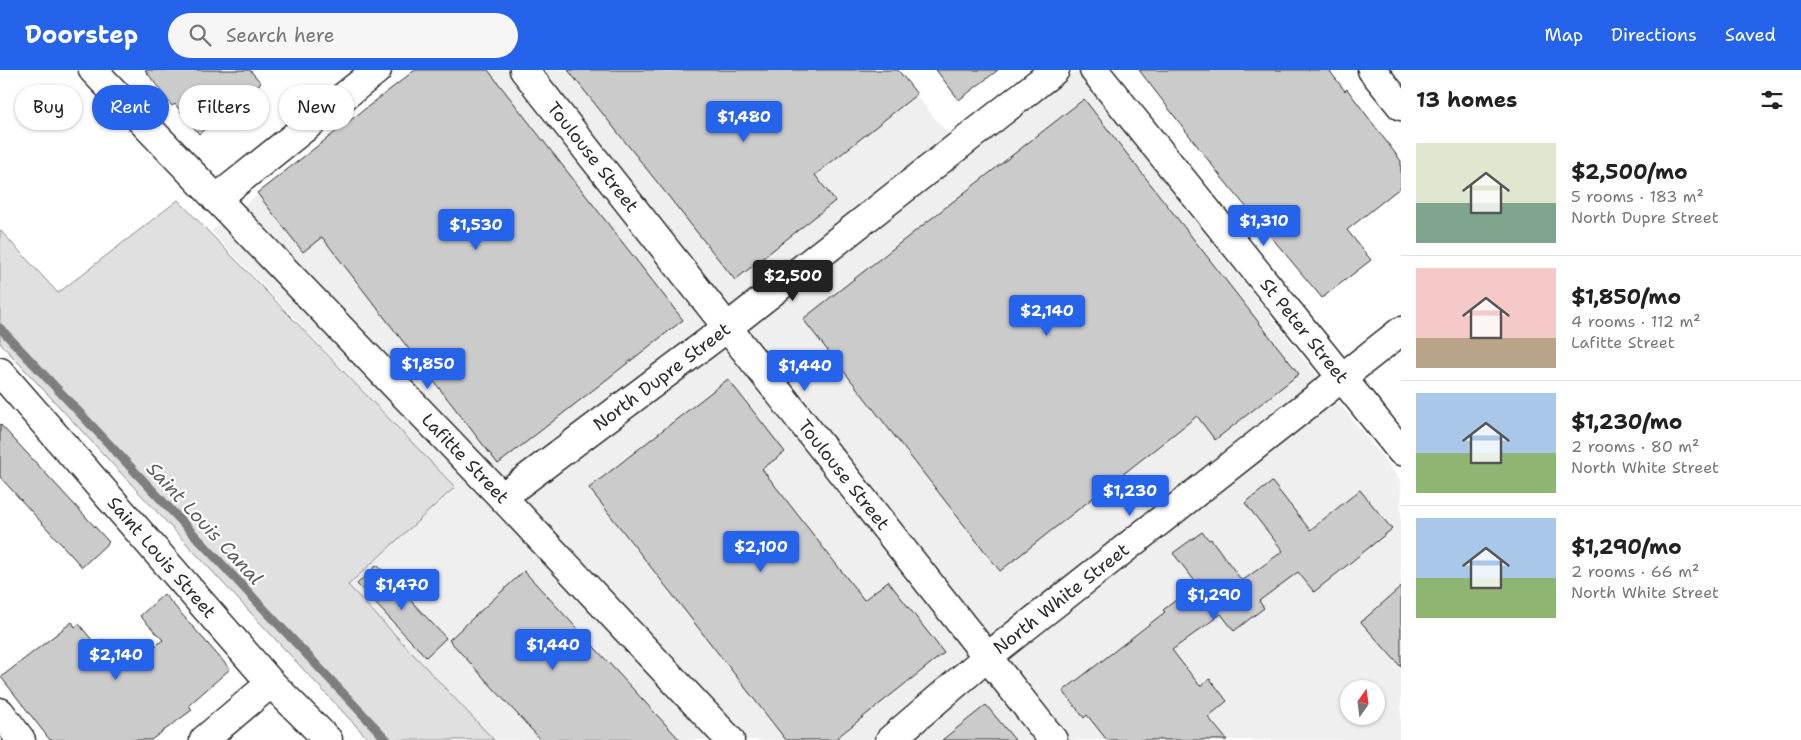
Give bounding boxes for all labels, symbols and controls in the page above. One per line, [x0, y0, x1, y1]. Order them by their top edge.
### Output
search box [168, 13, 518, 58]
text: Doorstep [25, 19, 138, 51]
icon: search [186, 21, 214, 49]
text: Search here [226, 23, 335, 48]
text: Map [1545, 23, 1583, 47]
text: Directions [1611, 23, 1697, 47]
text: Saved [1725, 23, 1776, 47]
chip: Buy [15, 85, 82, 130]
chip: Rent [92, 85, 169, 130]
chip: Filters [179, 85, 269, 130]
chip: New [279, 85, 354, 130]
text: 13 homes [1416, 86, 1517, 114]
icon: filters [1758, 86, 1786, 114]
street label: Toulouse Street [542, 97, 644, 217]
pin: $1,480 [703, 100, 785, 143]
text: $1,480 [717, 106, 771, 127]
text: $2,500/mo [1571, 158, 1688, 186]
icon: home [1456, 163, 1516, 223]
text: 5 rooms · 183 m² [1571, 186, 1704, 207]
pin: $1,310 [1223, 204, 1305, 247]
text: North Dupre Street [1571, 207, 1719, 228]
pin: $1,530 [435, 208, 517, 251]
text: $1,310 [1239, 210, 1289, 231]
text: $1,530 [449, 214, 503, 235]
pin: $2,500 [752, 260, 834, 302]
text: $2,500 [764, 265, 822, 286]
street label: St Peter Street [1255, 273, 1354, 388]
text: $1,850/mo [1571, 283, 1681, 311]
icon: home [1456, 288, 1516, 348]
pin: $2,140 [1006, 294, 1088, 337]
text: $2,140 [1020, 300, 1074, 321]
text: 4 rooms · 112 m² [1571, 311, 1701, 332]
street label: North Dupre Street [588, 317, 736, 436]
text: Lafitte Street [1571, 332, 1675, 353]
pin: $1,850 [387, 348, 469, 390]
pin: $1,440 [764, 350, 846, 392]
text: $1,850 [401, 353, 455, 374]
text: $1,440 [778, 355, 832, 376]
street label: Lafitte Street [416, 408, 514, 509]
text: $1,230/mo [1571, 408, 1682, 436]
icon: home [1456, 413, 1516, 473]
street label: Toulouse Street [793, 415, 895, 535]
text: 2 rooms · 80 m² [1571, 436, 1699, 457]
water label: Saint Louis Canal [141, 456, 268, 590]
text: North White Street [1571, 457, 1719, 478]
pin: $1,230 [1089, 474, 1171, 517]
text: $1,230 [1103, 480, 1157, 501]
street label: Saint Louis Street [102, 492, 221, 624]
pin: $2,100 [720, 530, 802, 573]
text: $1,290/mo [1571, 533, 1682, 561]
text: $2,100 [734, 536, 788, 557]
street label: North White Street [988, 538, 1134, 660]
icon: home [1456, 538, 1516, 598]
text: 2 rooms · 66 m² [1571, 561, 1699, 582]
pin: $1,470 [361, 568, 443, 611]
text: $1,470 [375, 574, 429, 595]
pin: $1,290 [1173, 578, 1255, 621]
text: North White Street [1571, 582, 1719, 603]
text: $1,290 [1187, 584, 1241, 605]
pin: $1,440 [512, 628, 594, 671]
text: $1,440 [526, 634, 580, 655]
pin: $2,140 [75, 638, 157, 681]
text: $2,140 [89, 644, 143, 665]
north arrow [1340, 680, 1385, 725]
map controls [1340, 680, 1385, 725]

